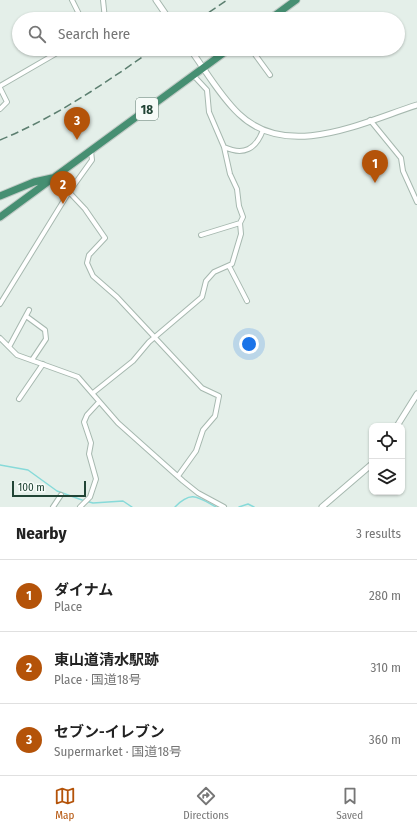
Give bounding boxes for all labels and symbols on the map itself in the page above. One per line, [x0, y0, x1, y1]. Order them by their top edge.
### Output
road number: 18 [136, 98, 158, 120]
pin: 3 [64, 107, 90, 140]
pin: 1 [362, 150, 388, 183]
pin: 2 [50, 171, 76, 204]
your location [239, 334, 259, 354]
scale bar [12, 479, 86, 498]

